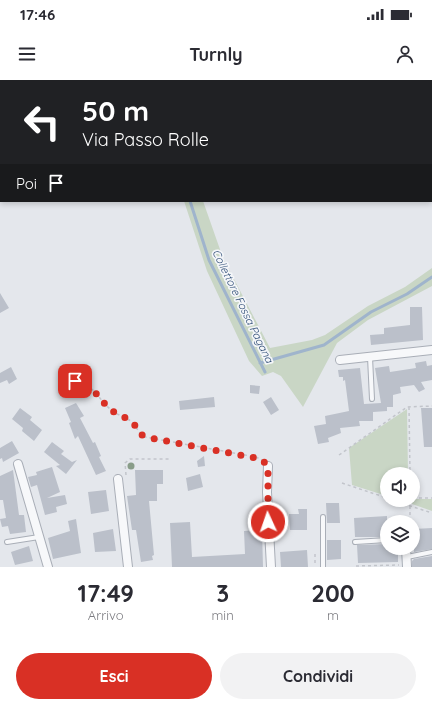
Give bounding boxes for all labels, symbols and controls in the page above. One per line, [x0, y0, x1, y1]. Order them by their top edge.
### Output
text: 17:46 [20, 5, 55, 24]
icon: menu [16, 43, 38, 65]
text: Turnly [189, 43, 243, 66]
icon: person [394, 43, 416, 65]
text: 50 m [82, 93, 149, 128]
icon: left [16, 96, 68, 148]
text: Via Passo Rolle [82, 128, 209, 151]
icon: arrive [45, 172, 67, 194]
text: Poi [16, 174, 37, 193]
water label: Collettore Fossa Pagana [209, 247, 277, 366]
pin [58, 364, 92, 398]
icon: arrive [64, 370, 86, 392]
map controls [380, 467, 420, 555]
button: sound [380, 467, 420, 507]
position arrow [247, 501, 289, 543]
button: layers [380, 515, 420, 555]
text: 17:49 [78, 578, 134, 608]
text: 3 [216, 578, 229, 608]
text: 200 [311, 578, 354, 608]
text: Arrivo [88, 607, 124, 623]
text: min [212, 607, 234, 623]
text: m [327, 607, 339, 623]
button: Esci [16, 653, 212, 699]
button: Condividi [220, 653, 416, 699]

